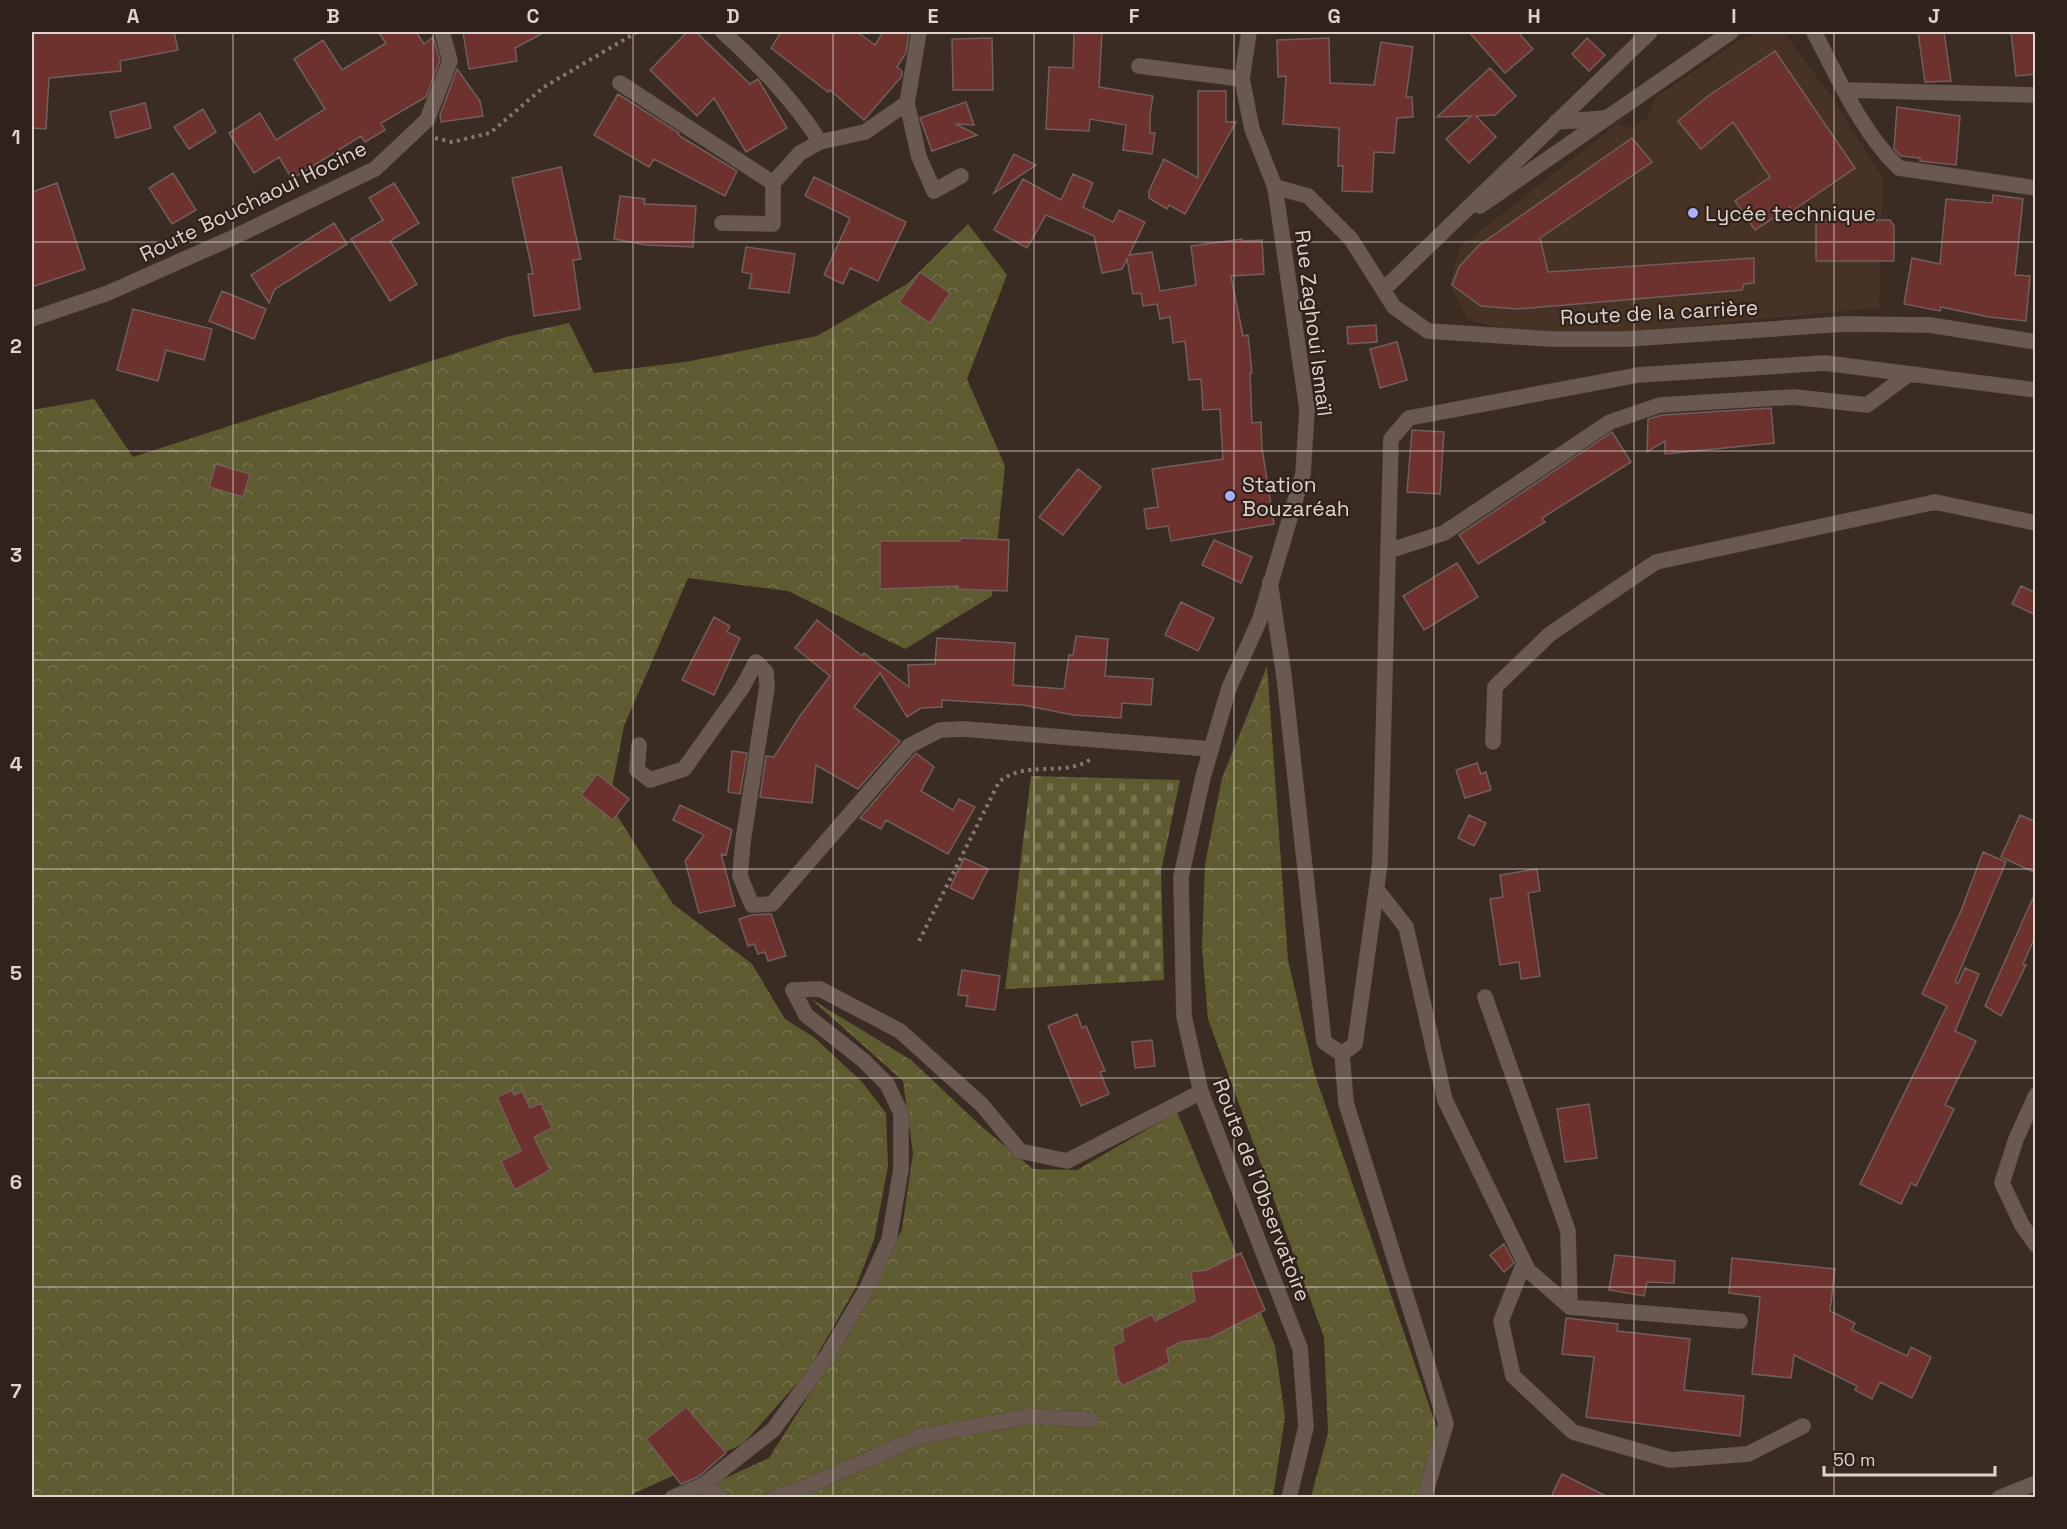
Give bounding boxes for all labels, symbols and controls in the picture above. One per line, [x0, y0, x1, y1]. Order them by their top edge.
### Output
text: A [127, 3, 140, 29]
text: B [326, 3, 340, 29]
text: C [527, 3, 540, 29]
text: D [726, 3, 740, 29]
text: E [927, 3, 939, 29]
text: F [1129, 3, 1140, 29]
text: G [1327, 3, 1341, 29]
text: H [1527, 3, 1541, 29]
text: I [1731, 3, 1737, 29]
text: J [1928, 3, 1940, 29]
text: 1 [11, 124, 21, 150]
street label: Route Bouchaoui Hocine [135, 134, 371, 268]
place label: Lycée technique [1705, 200, 1876, 227]
marker: Lycée technique [1686, 206, 1700, 220]
street label: Rue Zaghoui Ismaïl [1289, 228, 1339, 418]
street label: Route de la carrière [1559, 293, 1759, 331]
text: 2 [10, 333, 22, 359]
place label: Station Bouzaréah [1242, 471, 1350, 522]
marker: Station Bouzaréah [1223, 489, 1237, 503]
text: 3 [10, 542, 22, 568]
text: 4 [10, 751, 23, 777]
text: 5 [10, 960, 22, 986]
street label: Route de l'Observatoire [1207, 1075, 1317, 1305]
text: 6 [10, 1169, 22, 1195]
text: 7 [10, 1378, 22, 1404]
scale bar [1824, 1439, 1995, 1477]
text: 50 m [1833, 1448, 1875, 1471]

